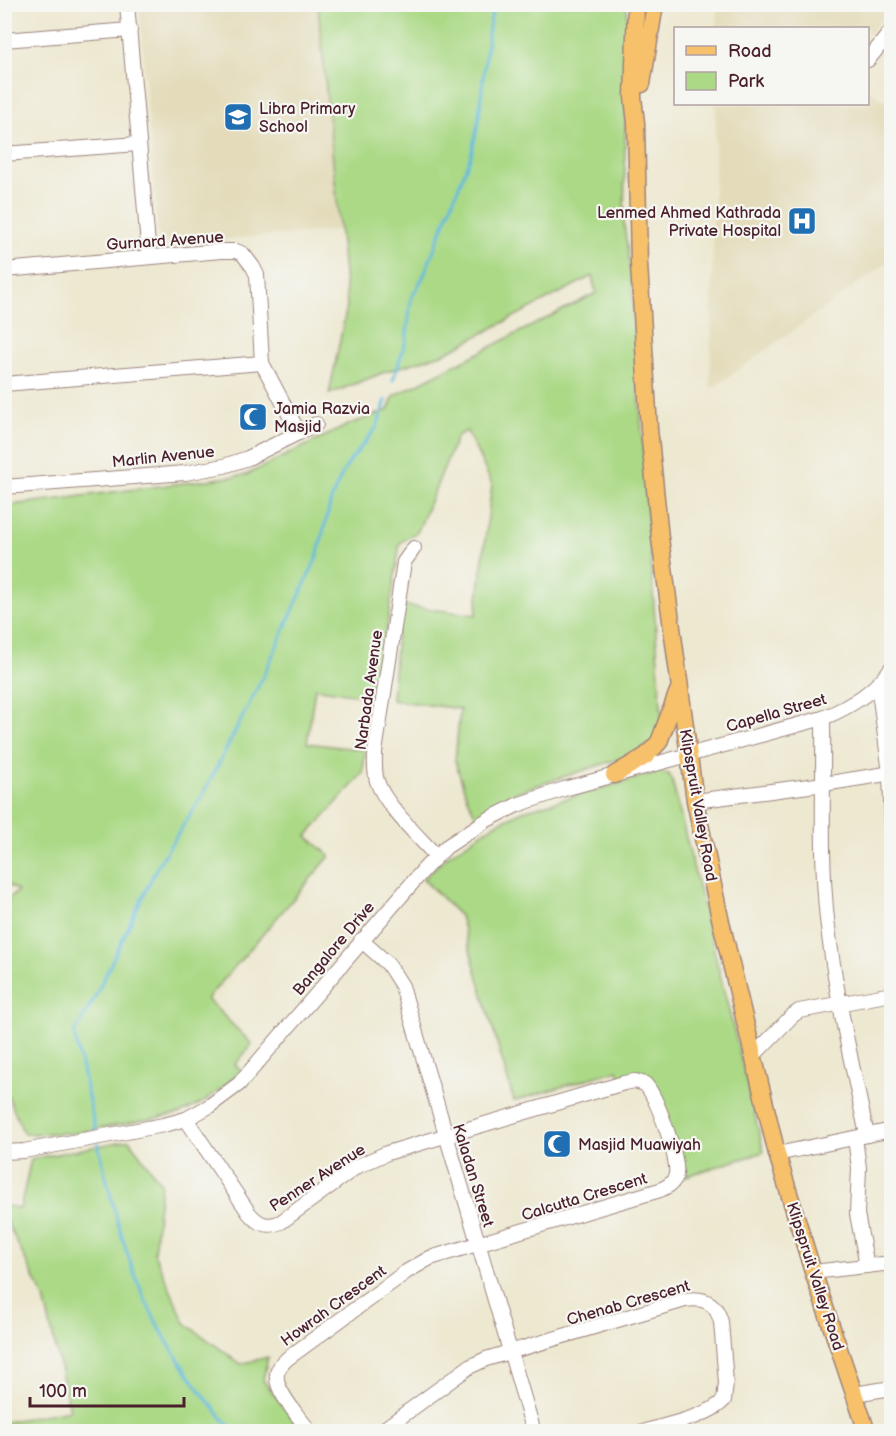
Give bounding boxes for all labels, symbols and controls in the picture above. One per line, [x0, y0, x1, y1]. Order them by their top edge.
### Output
legend [674, 27, 869, 105]
text: Road [728, 41, 772, 62]
text: Park [728, 71, 764, 92]
place label: Libra Primary School [259, 100, 356, 137]
school or university icon: Libra Primary School [222, 101, 254, 133]
place label: Lenmed Ahmed Kathrada Private Hospital [597, 204, 781, 241]
hospital icon: Lenmed Ahmed Kathrada Private Hospital [786, 205, 818, 237]
street label: Gurnard Avenue [106, 228, 225, 255]
place label: Jamia Razvia Masjid [274, 400, 370, 437]
mosque icon: Jamia Razvia Masjid [237, 401, 269, 433]
street label: Marlin Avenue [111, 443, 216, 472]
street label: Narbada Avenue [352, 628, 387, 752]
street label: Capella Street [724, 690, 829, 737]
street label: Klipspruit Valley Road [675, 728, 720, 883]
street label: Bangalore Drive [289, 898, 379, 1000]
street label: Kaladan Street [448, 1122, 497, 1229]
mosque icon: Masjid Muawiyah [541, 1128, 573, 1160]
place label: Masjid Muawiyah [578, 1136, 701, 1155]
street label: Penner Avenue [266, 1140, 370, 1216]
street label: Calcutta Crescent [519, 1169, 650, 1226]
street label: Klipspruit Valley Road [782, 1200, 847, 1353]
street label: Howrah Crescent [278, 1262, 390, 1351]
street label: Chenab Crescent [565, 1277, 692, 1330]
scale bar [30, 1370, 184, 1408]
text: 100 m [39, 1381, 87, 1402]

